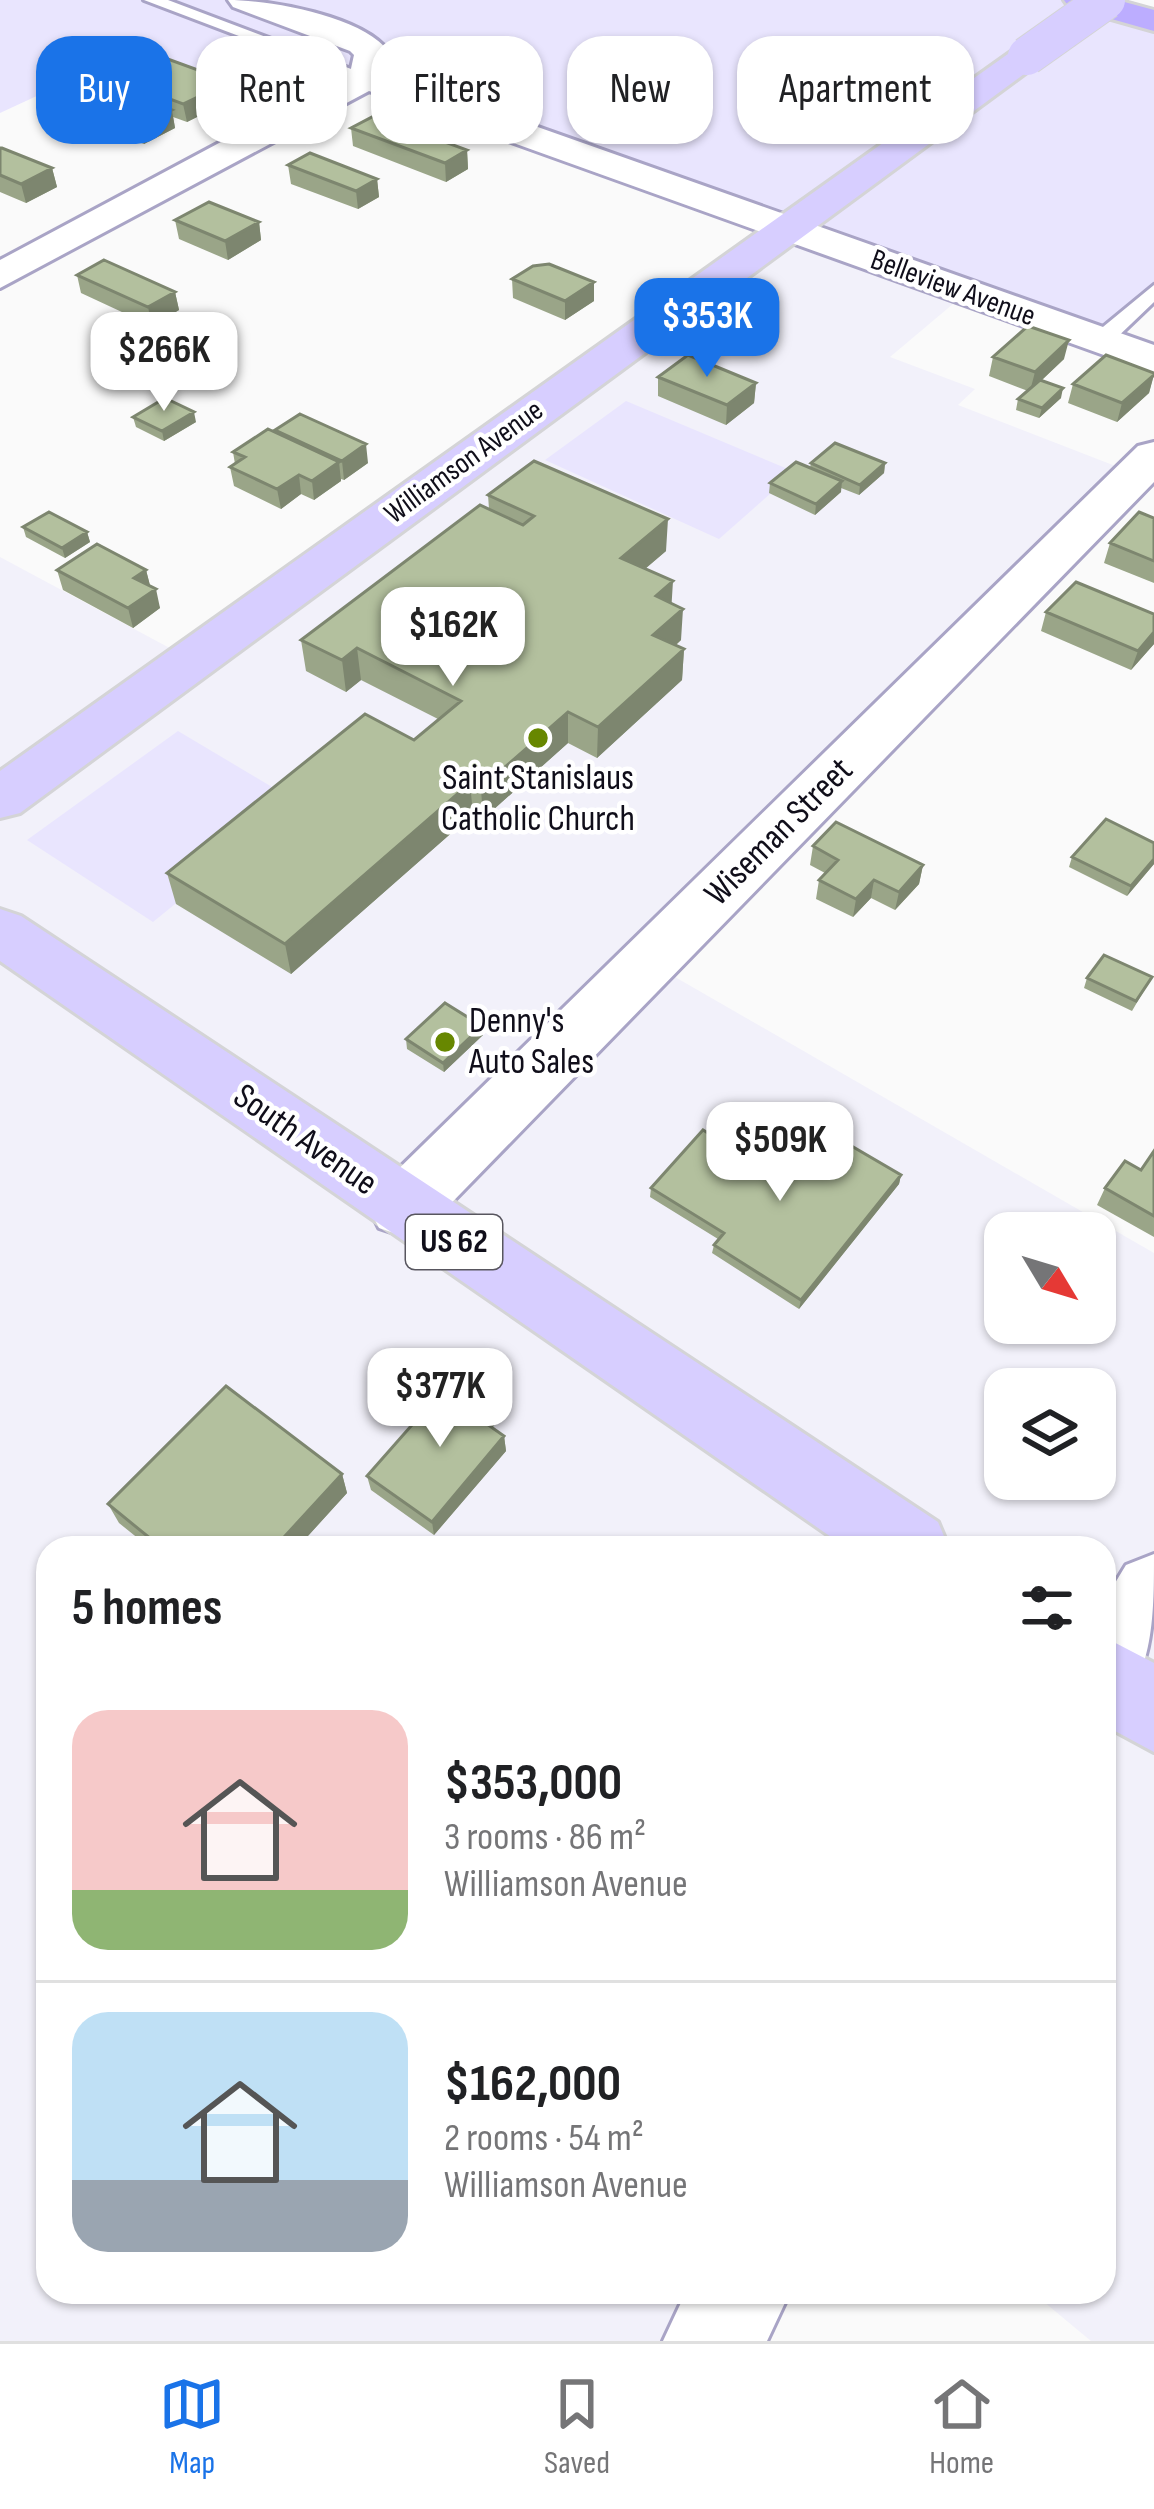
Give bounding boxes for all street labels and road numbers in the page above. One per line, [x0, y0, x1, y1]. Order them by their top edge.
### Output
street label: Belleview Avenue [866, 242, 1040, 334]
street label: Williamson Avenue [378, 392, 550, 532]
street label: Wiseman Street [696, 749, 862, 915]
street label: South Avenue [225, 1075, 385, 1205]
road number: US 62 [406, 1215, 502, 1269]

